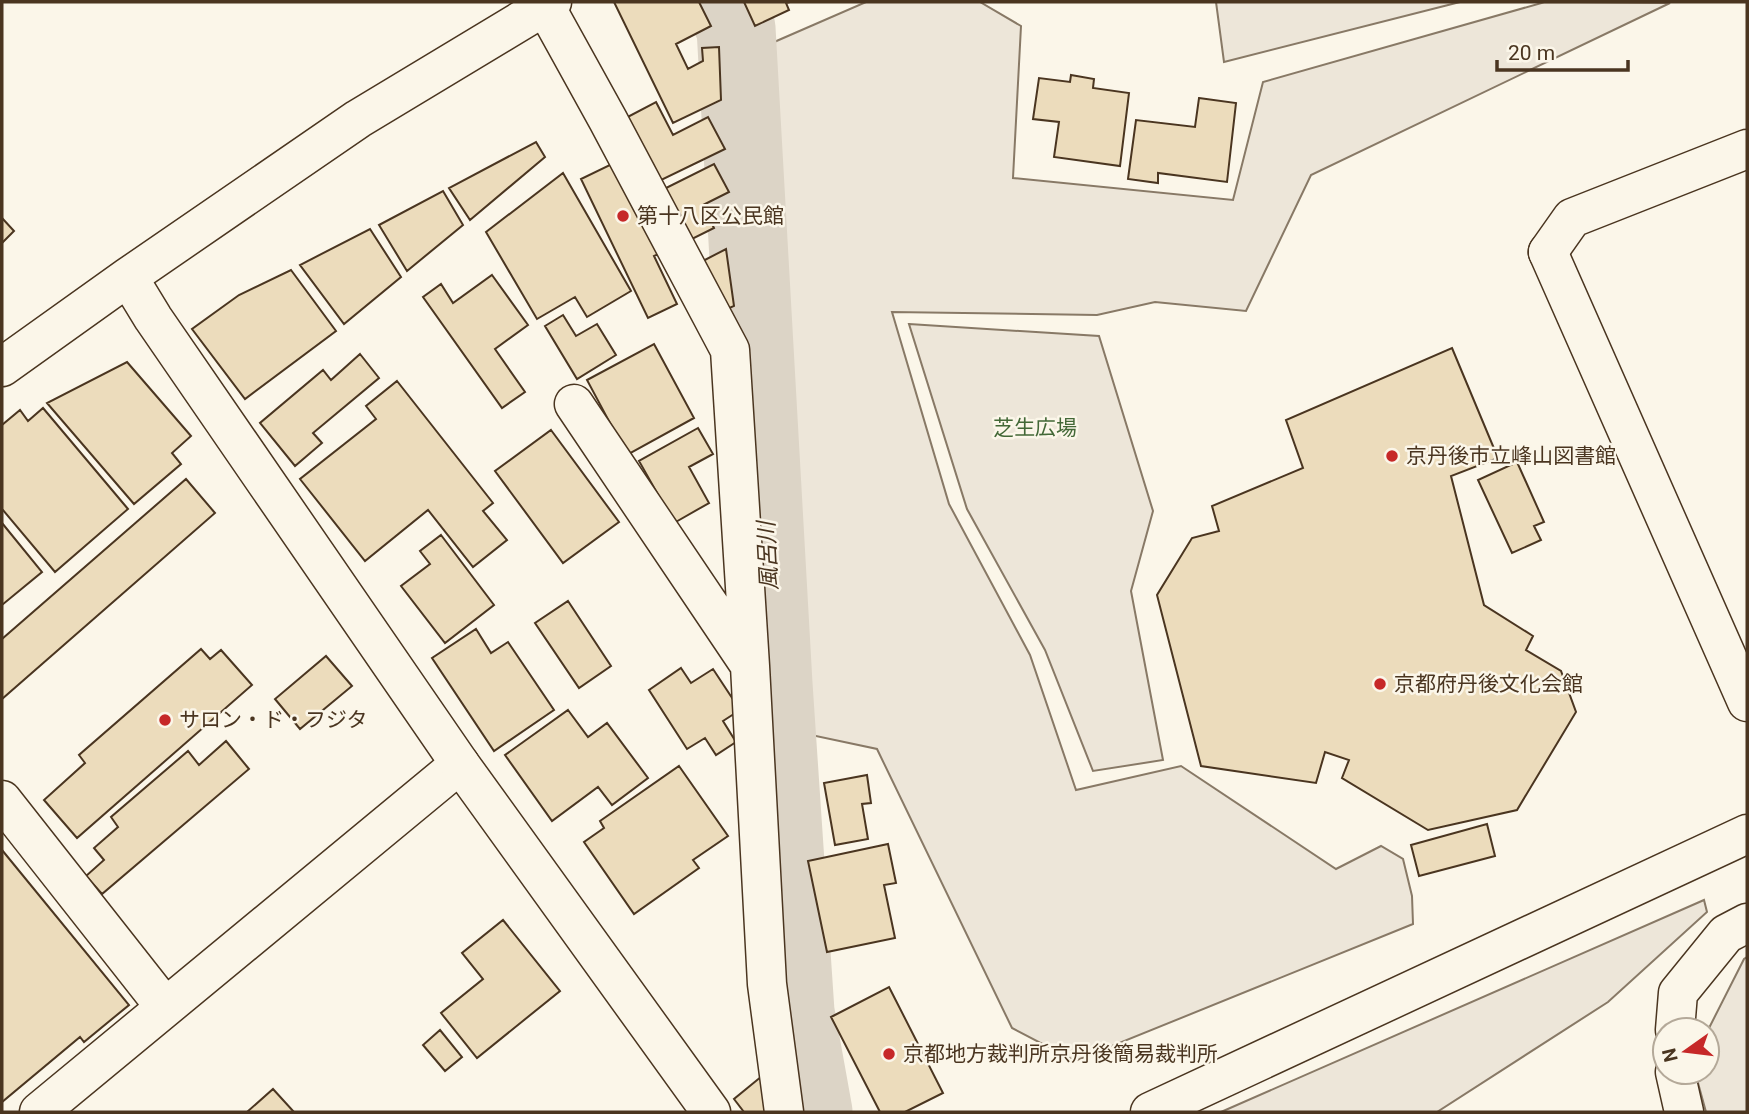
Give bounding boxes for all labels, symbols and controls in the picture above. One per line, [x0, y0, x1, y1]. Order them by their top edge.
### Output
scale bar [1497, 28, 1628, 72]
text: 20 m [1508, 41, 1555, 65]
place label: 第十八区公民館 [637, 204, 784, 228]
marker: 第十八区公民館 [615, 208, 631, 224]
park label: 芝生広場 [993, 416, 1077, 440]
place label: 京丹後市立峰山図書館 [1406, 444, 1616, 468]
marker: 京丹後市立峰山図書館 [1384, 448, 1400, 464]
water label: 風呂川 [753, 518, 783, 591]
place label: 京都府丹後文化会館 [1394, 672, 1583, 696]
marker: 京都府丹後文化会館 [1372, 676, 1388, 692]
place label: サロン・ド・フジタ [179, 708, 368, 732]
marker: サロン・ド・フジタ [157, 712, 173, 728]
north arrow [1651, 1016, 1721, 1086]
place label: 京都地方裁判所京丹後簡易裁判所 [903, 1042, 1218, 1066]
marker: 京都地方裁判所京丹後簡易裁判所 [881, 1046, 897, 1062]
text: N [1657, 1046, 1683, 1064]

